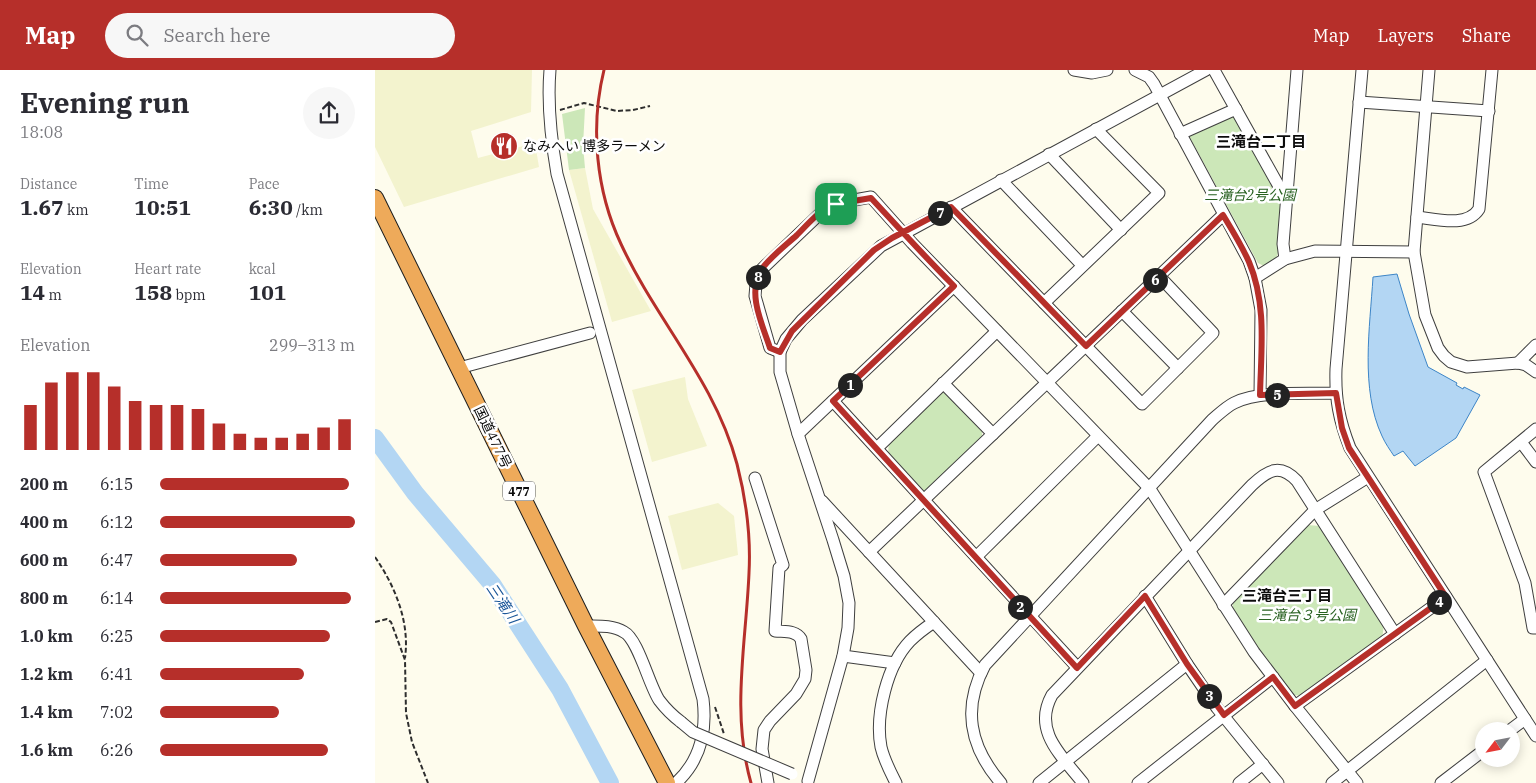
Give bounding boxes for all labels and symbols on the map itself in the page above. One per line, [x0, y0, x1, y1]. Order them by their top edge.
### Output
restaurant icon: なみへい 博多ラーメン [489, 131, 519, 161]
district label: 三滝台二丁目 [1216, 132, 1306, 151]
place label: なみへい 博多ラーメン [523, 137, 666, 155]
pin [815, 183, 857, 225]
park label: 三滝台2号公園 [1204, 186, 1298, 204]
pin: 7 [927, 200, 953, 226]
pin: 8 [745, 264, 771, 290]
pin: 6 [1143, 268, 1167, 292]
pin: 1 [837, 372, 863, 398]
pin: 5 [1265, 382, 1289, 408]
street label: 国道477号 [470, 403, 516, 471]
road number: 477 [503, 482, 535, 501]
water label: 三滝川 [483, 579, 525, 629]
district label: 三滝台三丁目 [1242, 586, 1332, 605]
pin: 4 [1427, 590, 1451, 614]
pin: 2 [1007, 594, 1033, 620]
park label: 三滝台３号公園 [1258, 606, 1358, 624]
pin: 3 [1197, 684, 1221, 708]
north arrow [1475, 722, 1520, 768]

